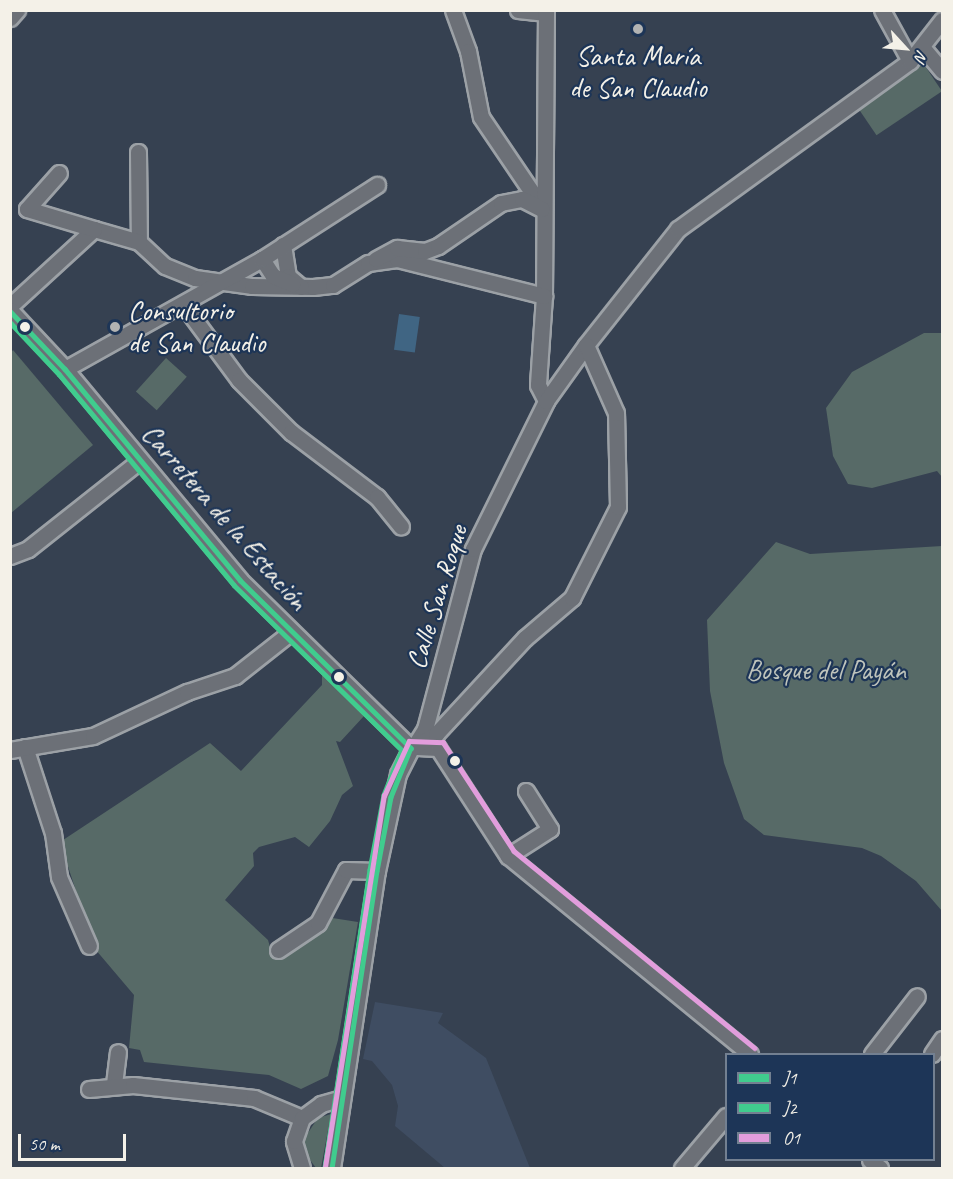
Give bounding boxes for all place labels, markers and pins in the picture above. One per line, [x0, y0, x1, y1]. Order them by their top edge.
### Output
marker: Santa María de San Claudio [631, 22, 645, 36]
place label: Santa María de San Claudio [569, 39, 707, 105]
place label: Consultorio de San Claudio [128, 294, 267, 360]
marker: Consultorio de San Claudio [106, 318, 124, 336]
unlabelled marker [19, 321, 31, 333]
unlabelled marker [333, 671, 345, 683]
unlabelled marker [449, 755, 461, 767]

